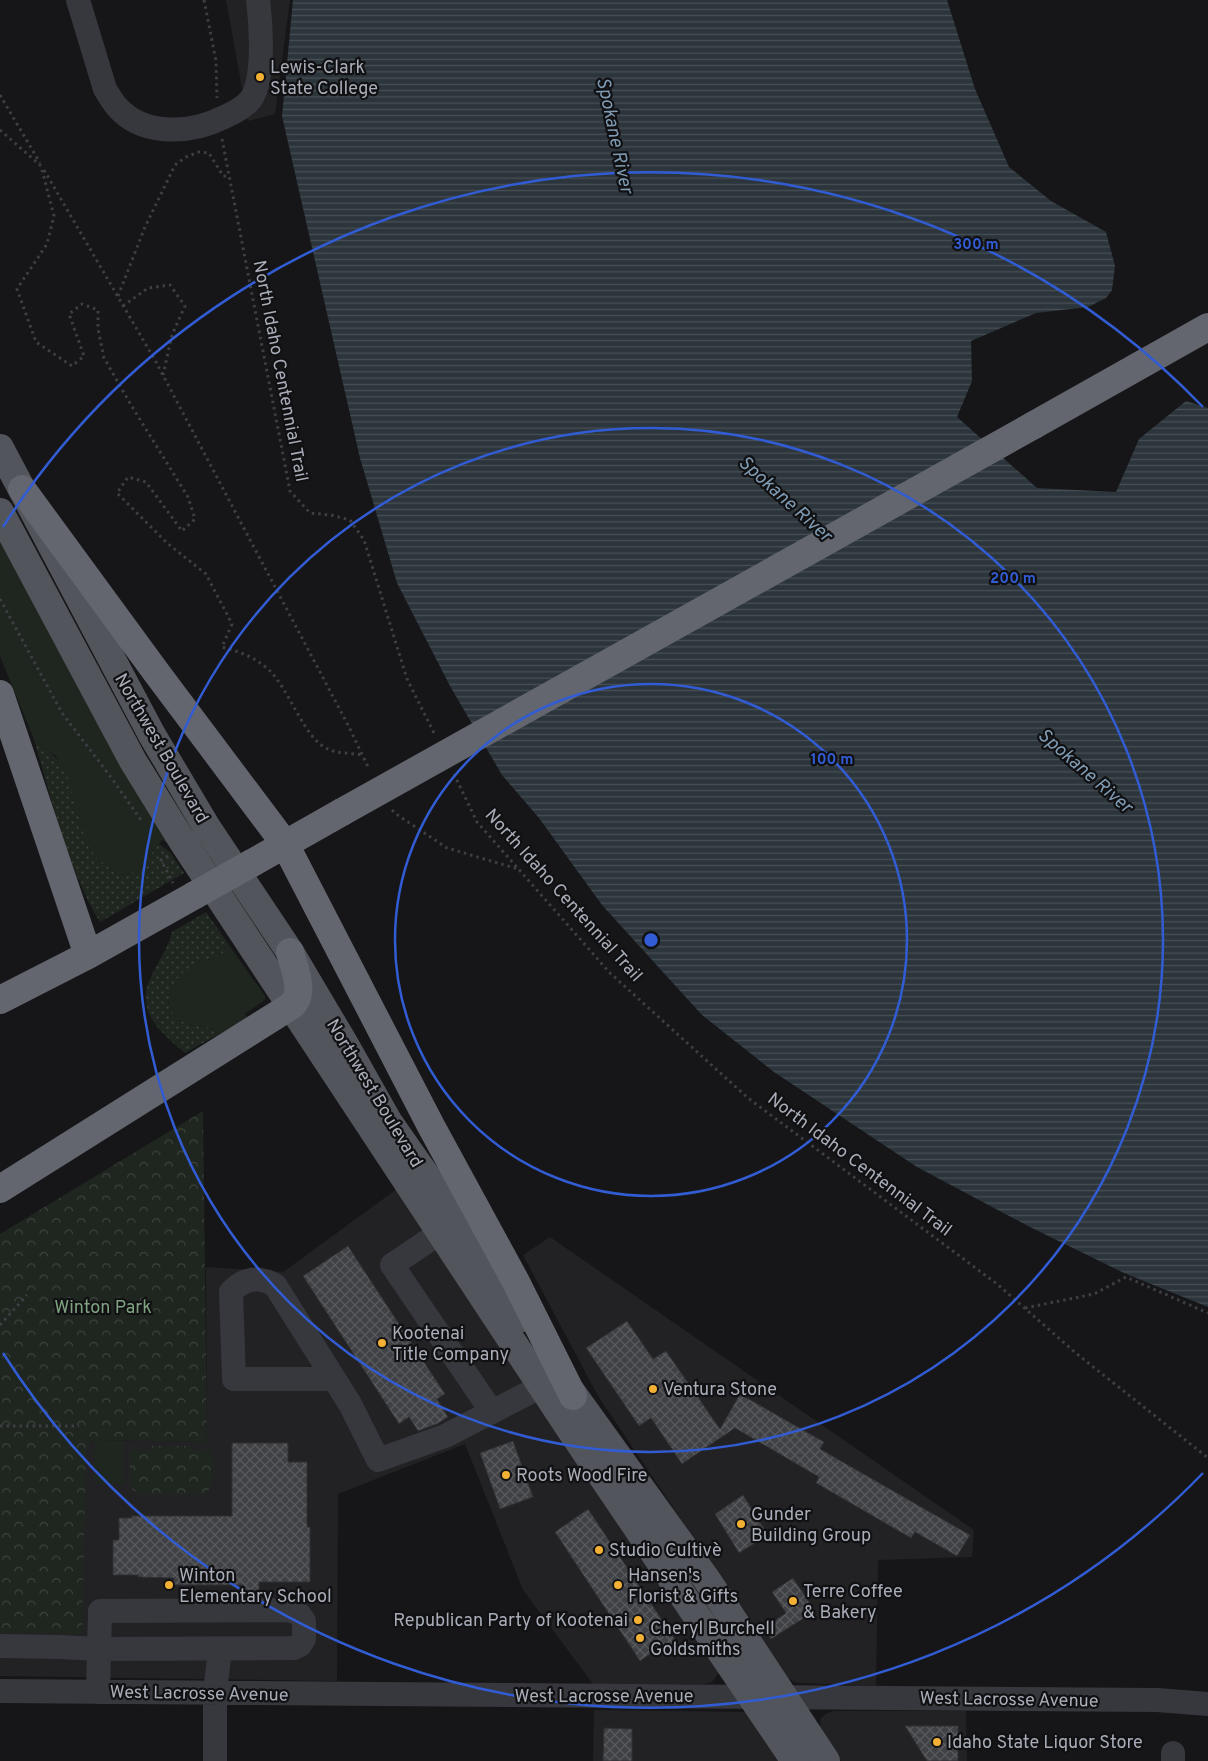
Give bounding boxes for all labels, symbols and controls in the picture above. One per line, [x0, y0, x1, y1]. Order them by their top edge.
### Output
place label: Lewis-Clark State College [270, 57, 378, 101]
marker: Lewis-Clark State College [254, 71, 266, 83]
water label: Spokane River [590, 75, 638, 197]
text: 300 m [953, 236, 999, 255]
street label: North Idaho Centennial Trail [247, 259, 312, 484]
water label: Spokane River [733, 451, 838, 549]
text: 200 m [990, 570, 1036, 589]
street label: Northwest Boulevard [108, 670, 213, 828]
water label: Spokane River [1032, 724, 1138, 820]
text: 100 m [811, 751, 853, 770]
street label: North Idaho Centennial Trail [479, 805, 647, 987]
centre of rings [642, 931, 660, 949]
street label: Northwest Boulevard [320, 1015, 427, 1172]
street label: North Idaho Centennial Trail [762, 1088, 956, 1242]
park label: Winton Park [54, 1297, 152, 1320]
place label: Kootenai Title Company [392, 1323, 509, 1367]
marker: Kootenai Title Company [376, 1337, 388, 1349]
place label: Ventura Stone [663, 1379, 777, 1402]
marker: Ventura Stone [647, 1383, 659, 1395]
place label: Roots Wood Fire [516, 1465, 647, 1488]
marker: Roots Wood Fire [500, 1469, 512, 1481]
place label: Gunder Building Group [751, 1504, 871, 1548]
marker: Gunder Building Group [735, 1518, 747, 1530]
place label: Studio Cultivè [609, 1540, 722, 1563]
marker: Studio Cultivè [593, 1544, 605, 1556]
place label: Winton Elementary School [179, 1565, 332, 1609]
place label: Hansen's Florist & Gifts [628, 1565, 738, 1609]
marker: Winton Elementary School [163, 1579, 175, 1591]
marker: Hansen's Florist & Gifts [612, 1579, 624, 1591]
place label: Terre Coffee & Bakery [803, 1581, 903, 1625]
marker: Terre Coffee & Bakery [787, 1595, 799, 1607]
place label: Republican Party of Kootenai [393, 1610, 628, 1633]
marker: Republican Party of Kootenai [632, 1614, 644, 1626]
place label: Cheryl Burchell Goldsmiths [650, 1618, 775, 1662]
marker: Cheryl Burchell Goldsmiths [634, 1632, 646, 1644]
street label: West Lacrosse Avenue [109, 1681, 289, 1708]
street label: West Lacrosse Avenue [515, 1686, 693, 1709]
street label: West Lacrosse Avenue [919, 1687, 1099, 1714]
place label: Idaho State Liquor Store [947, 1732, 1143, 1755]
marker: Idaho State Liquor Store [931, 1736, 943, 1748]

